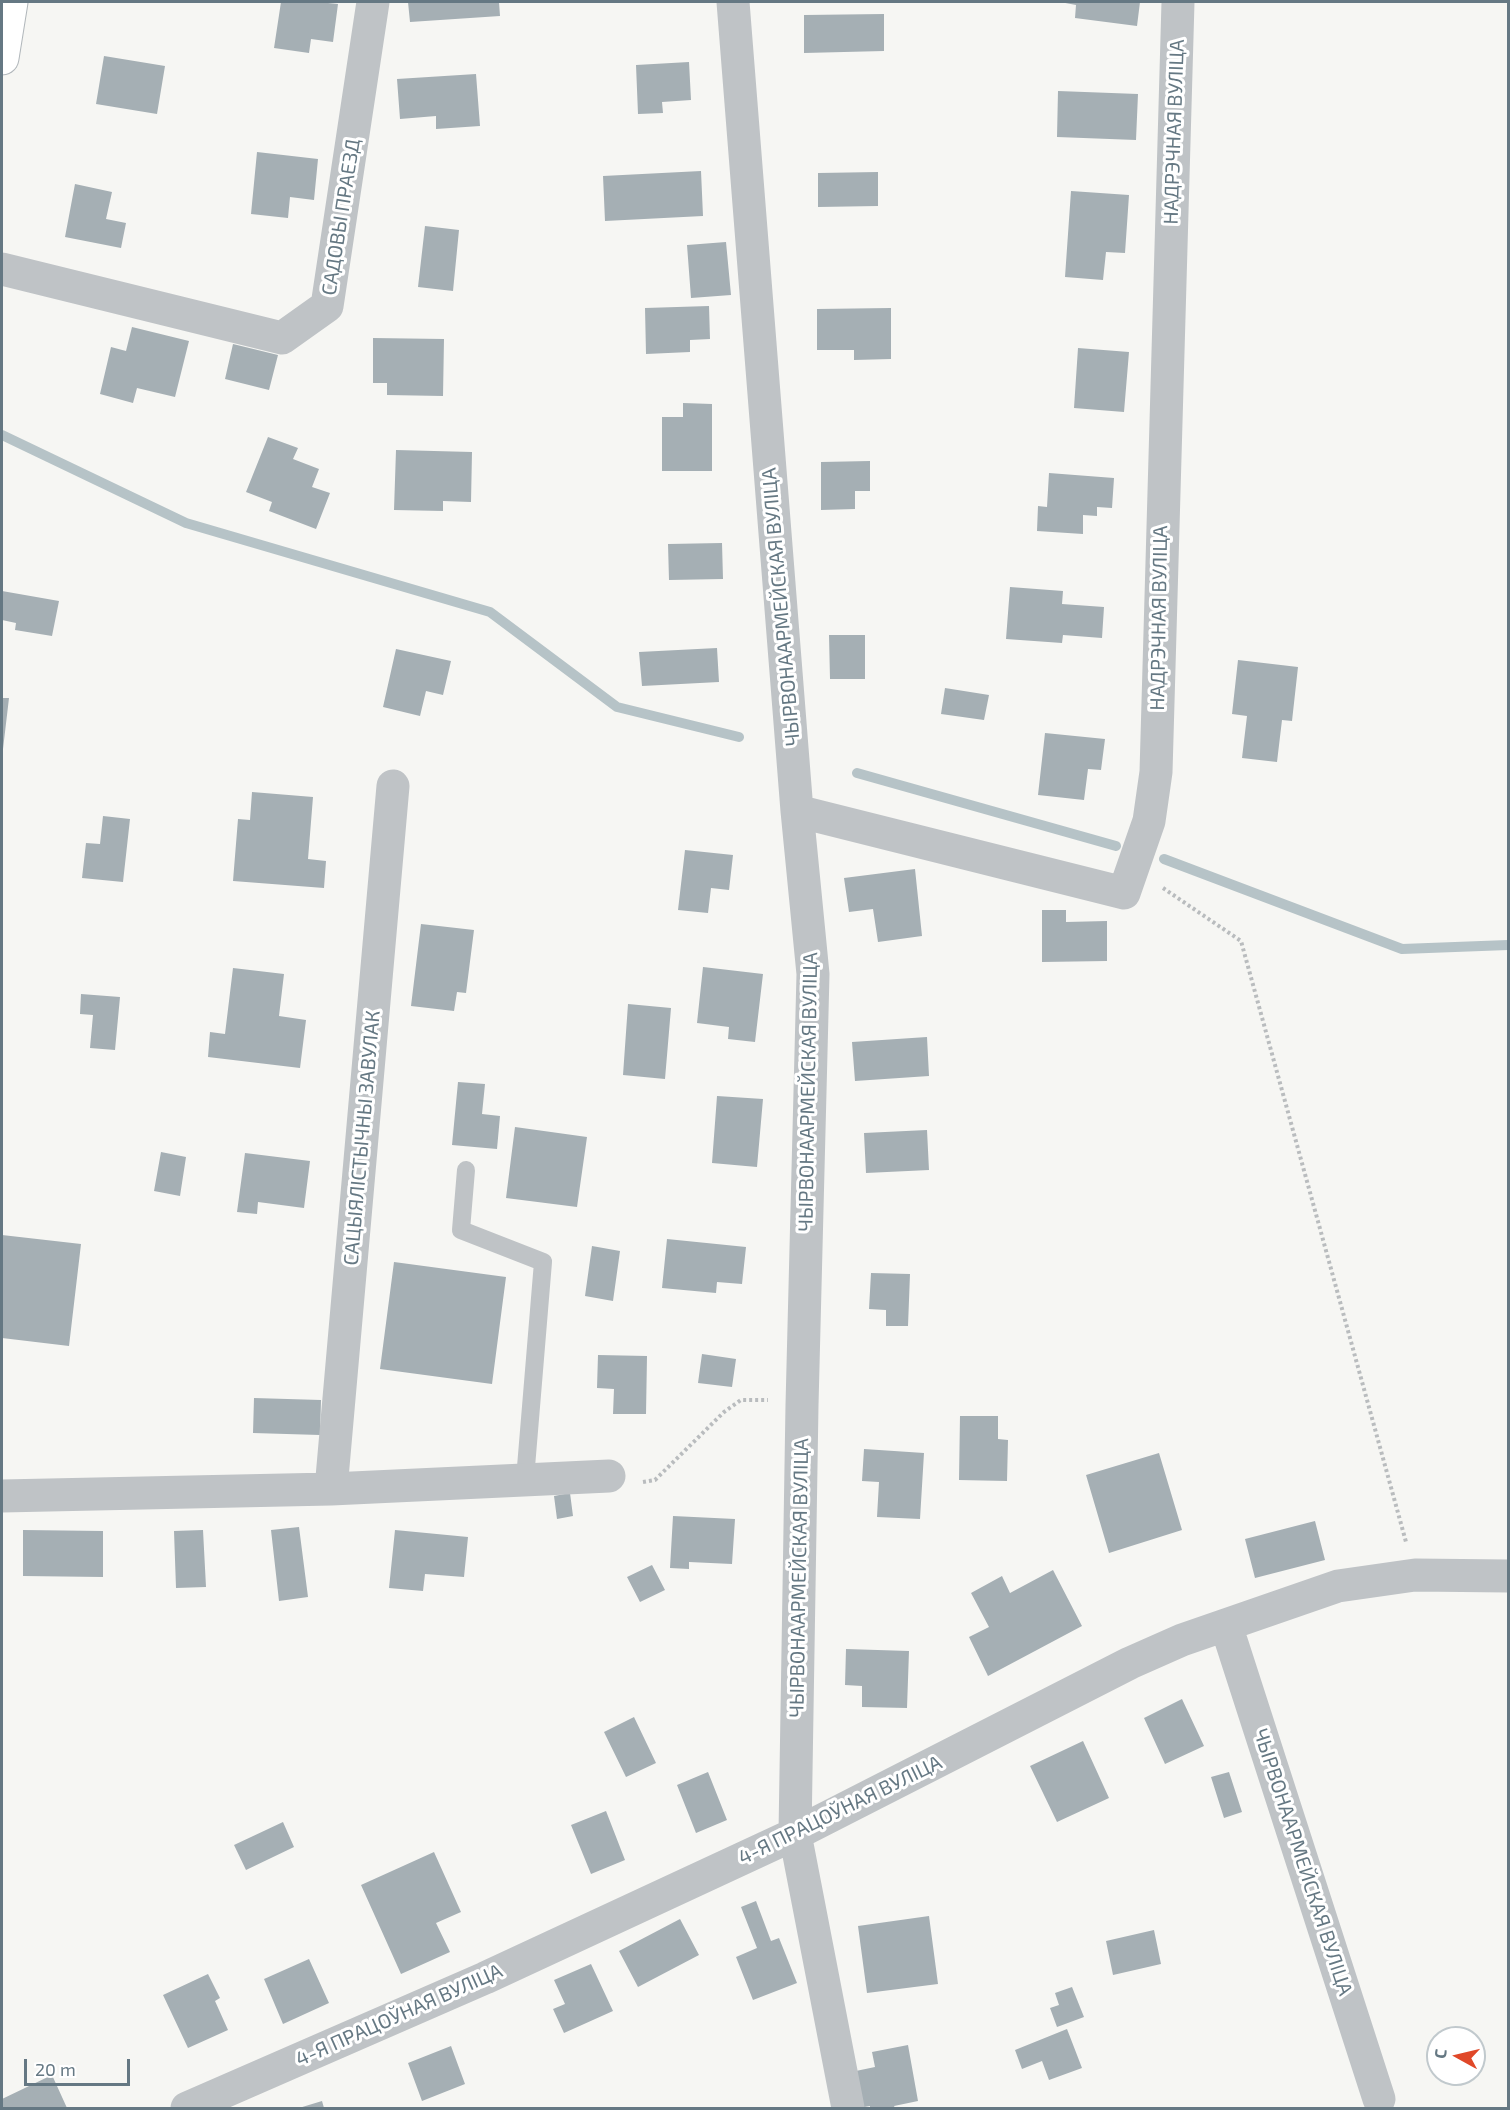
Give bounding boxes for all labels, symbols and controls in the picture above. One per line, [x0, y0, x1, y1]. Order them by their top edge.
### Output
street label: НАДРЭЧНАЯ ВУЛІЦА [1159, 39, 1189, 225]
street label: САДОВЫ ПРАЕЗД [317, 137, 365, 297]
street label: ЧЫРВОНААРМЕЙСКАЯ ВУЛІЦА [757, 467, 805, 747]
street label: НАДРЭЧНАЯ ВУЛІЦА [1145, 525, 1173, 711]
street label: ЧЫРВОНААРМЕЙСКАЯ ВУЛІЦА [794, 952, 822, 1232]
street label: САЦЫЯЛІСТЫЧНЫ ЗАВУЛАК [339, 1009, 385, 1267]
street label: ЧЫРВОНААРМЕЙСКАЯ ВУЛІЦА [785, 1438, 813, 1718]
street label: ЧЫРВОНААРМЕЙСКАЯ ВУЛІЦА [1248, 1725, 1358, 1999]
street label: 4-Я ПРАЦОЎНАЯ ВУЛІЦА [734, 1750, 946, 1870]
street label: 4-Я ПРАЦОЎНАЯ ВУЛІЦА [292, 1959, 506, 2071]
north arrow [1426, 2026, 1486, 2086]
scale bar [27, 2047, 134, 2085]
text: С [1430, 2048, 1450, 2060]
text: 20 m [35, 2058, 76, 2080]

